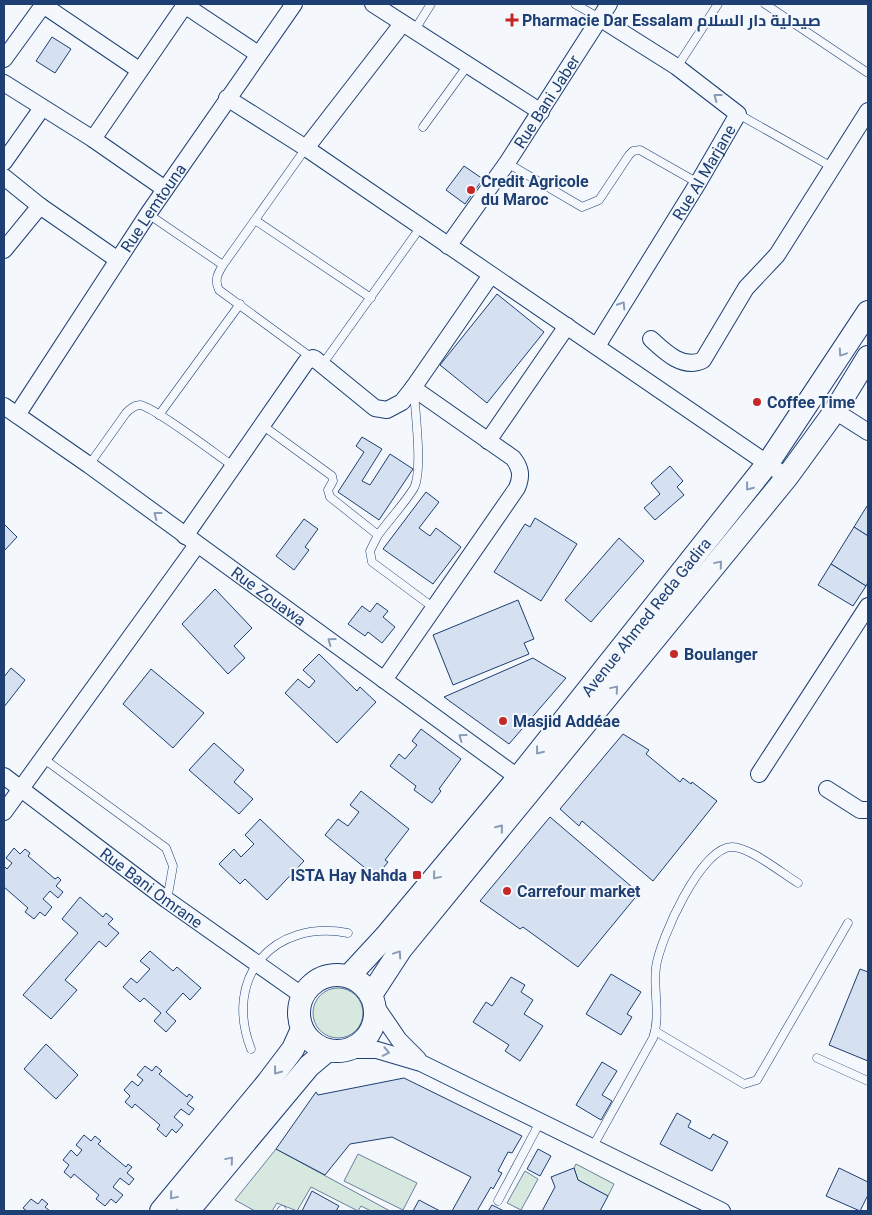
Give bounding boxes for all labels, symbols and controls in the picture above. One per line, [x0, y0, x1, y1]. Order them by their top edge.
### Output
place label: Pharmacie Dar Essalam صيدلية دار السلام [522, 11, 821, 32]
marker: Pharmacie Dar Essalam صيدلية دار السلام [506, 14, 518, 26]
street label: Rue Bani Jaber [510, 51, 584, 152]
one-way arrow [713, 94, 723, 103]
street label: Rue Al Marjane [669, 121, 740, 224]
street label: Rue Lemtouna [117, 160, 190, 256]
place label: Credit Agricole du Maroc [481, 172, 589, 209]
marker: Credit Agricole du Maroc [465, 184, 477, 196]
one-way arrow [616, 301, 626, 310]
one-way arrow [839, 347, 848, 357]
place label: Coffee Time [767, 393, 856, 412]
marker: Coffee Time [751, 396, 763, 408]
one-way arrow [747, 481, 755, 490]
one-way arrow [153, 512, 163, 521]
street label: Avenue Ahmed Reda Gadira [577, 534, 715, 700]
one-way arrow [713, 560, 722, 569]
street label: Rue Zouawa [227, 563, 310, 630]
one-way arrow [328, 639, 337, 647]
place label: Boulanger [684, 645, 758, 664]
marker: Boulanger [668, 648, 680, 660]
one-way arrow [609, 686, 618, 695]
place label: Masjid Addéae [513, 712, 620, 731]
marker: Masjid Addéae [497, 715, 509, 727]
one-way arrow [458, 734, 468, 743]
one-way arrow [537, 745, 545, 754]
one-way arrow [495, 824, 504, 833]
street label: Rue Bani Omrane [96, 844, 206, 932]
place label: ISTA Hay Nahda [291, 866, 407, 885]
marker: ISTA Hay Nahda [411, 869, 423, 881]
one-way arrow [433, 871, 442, 880]
place label: Carrefour market [517, 882, 641, 901]
marker: Carrefour market [501, 885, 513, 897]
one-way arrow [392, 950, 401, 960]
one-way arrow [381, 1046, 390, 1057]
one-way arrow [273, 1065, 283, 1074]
one-way arrow [225, 1157, 234, 1166]
one-way arrow [171, 1190, 179, 1199]

